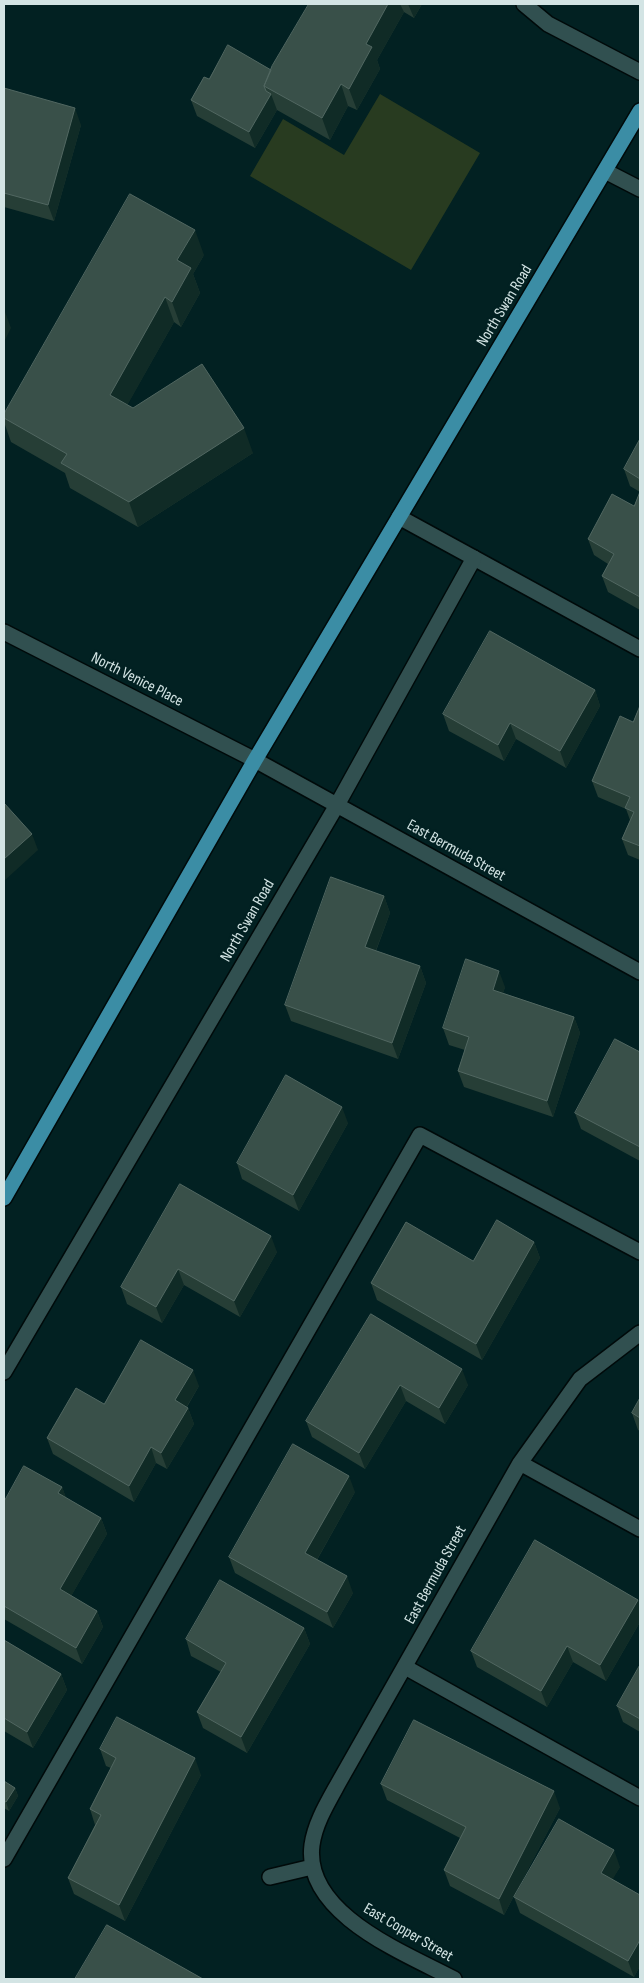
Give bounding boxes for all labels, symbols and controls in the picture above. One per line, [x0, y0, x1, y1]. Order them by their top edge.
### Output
street label: North Swan Road [473, 262, 537, 350]
street label: North Venice Place [88, 649, 186, 711]
street label: East Bermuda Street [403, 816, 509, 886]
street label: North Swan Road [217, 877, 279, 965]
street label: East Bermuda Street [401, 1522, 471, 1628]
street label: East Copper Street [360, 1900, 456, 1966]

